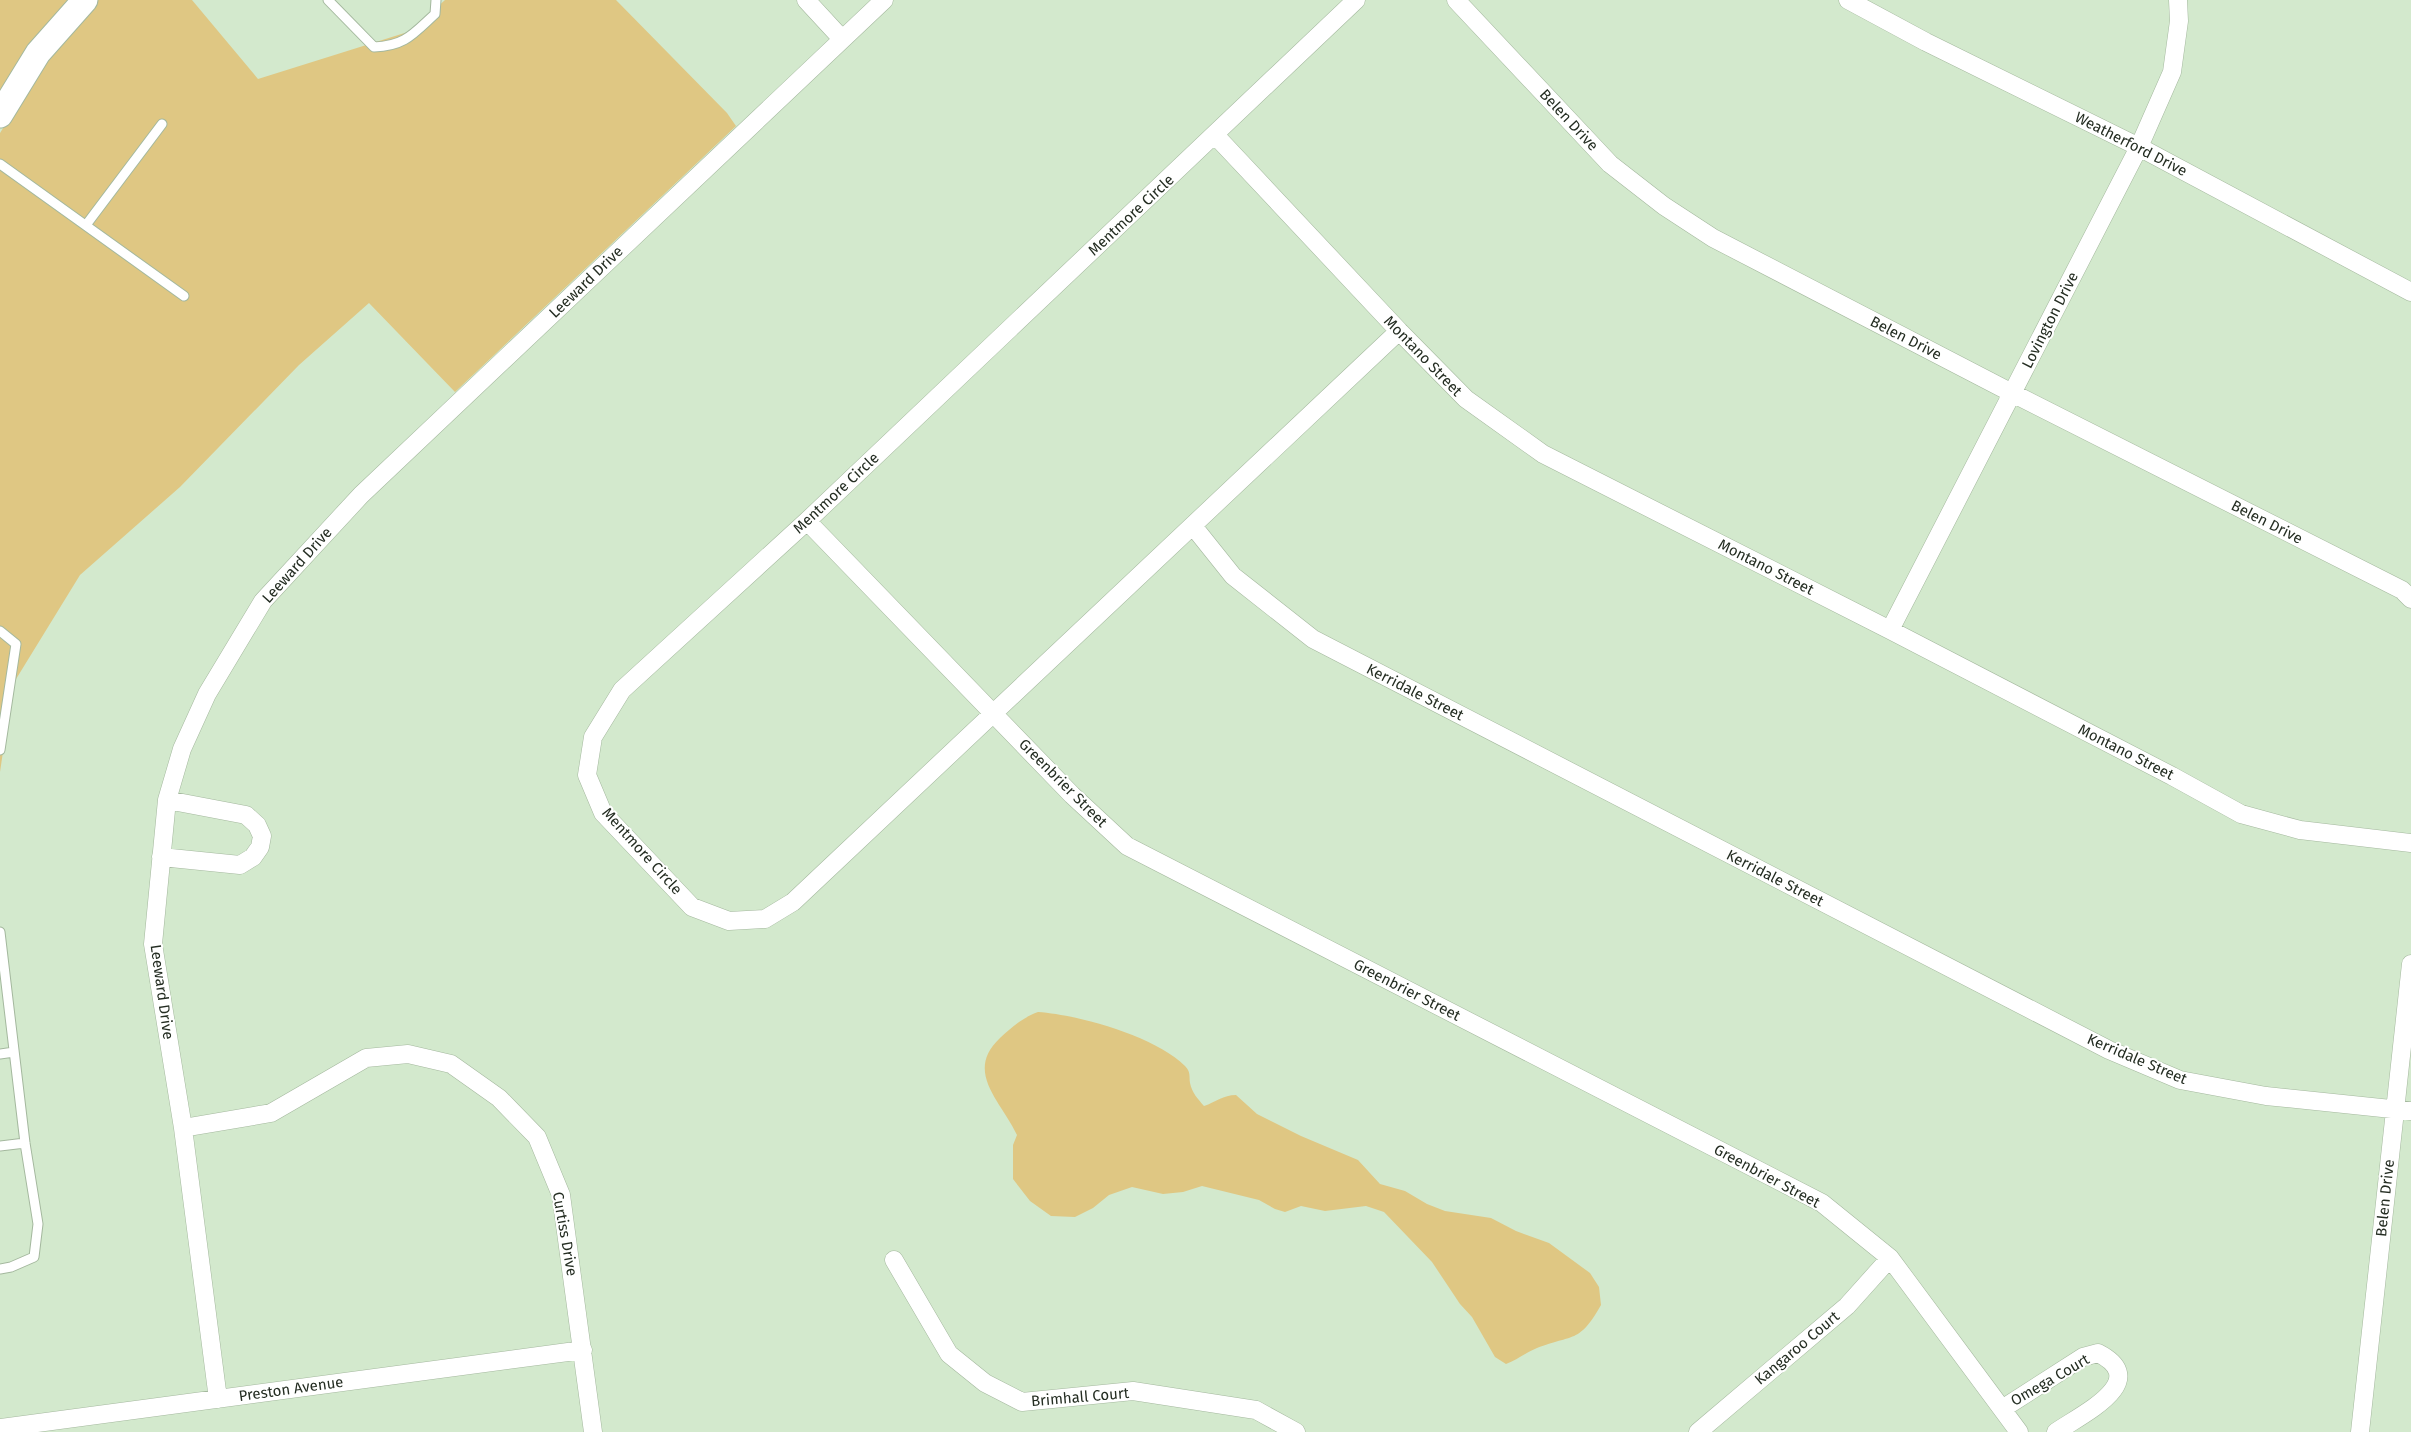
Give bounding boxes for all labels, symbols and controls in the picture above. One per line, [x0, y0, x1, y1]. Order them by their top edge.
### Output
street label: Belen Drive [1536, 85, 1602, 155]
street label: Weatherford Drive [2072, 108, 2190, 180]
street label: Mentmore Circle [1084, 171, 1178, 259]
street label: Leeward Drive [545, 242, 627, 322]
street label: Lovington Drive [2018, 269, 2082, 371]
street label: Montano Street [1380, 312, 1466, 400]
street label: Belen Drive [1867, 312, 1945, 364]
street label: Mentmore Circle [789, 449, 883, 537]
street label: Belen Drive [2228, 496, 2306, 548]
street label: Leeward Drive [258, 523, 336, 607]
street label: Montano Street [1715, 535, 1817, 599]
street label: Kerridale Street [1363, 660, 1467, 725]
street label: Montano Street [2075, 720, 2177, 784]
street label: Greenbrier Street [1015, 735, 1111, 831]
street label: Mentmore Circle [598, 804, 686, 898]
street label: Kerridale Street [1723, 846, 1827, 911]
street label: Leeward Drive [146, 943, 178, 1041]
street label: Greenbrier Street [1351, 955, 1464, 1025]
street label: Kerridale Street [2084, 1030, 2190, 1088]
street label: Greenbrier Street [1711, 1140, 1824, 1212]
street label: Belen Drive [2372, 1158, 2398, 1238]
street label: Curtiss Drive [549, 1190, 581, 1278]
street label: Kangaroo Court [1751, 1307, 1843, 1389]
street label: Omega Court [2007, 1350, 2093, 1410]
street label: Preston Avenue [238, 1373, 344, 1405]
street label: Brimhall Court [1030, 1384, 1130, 1410]

